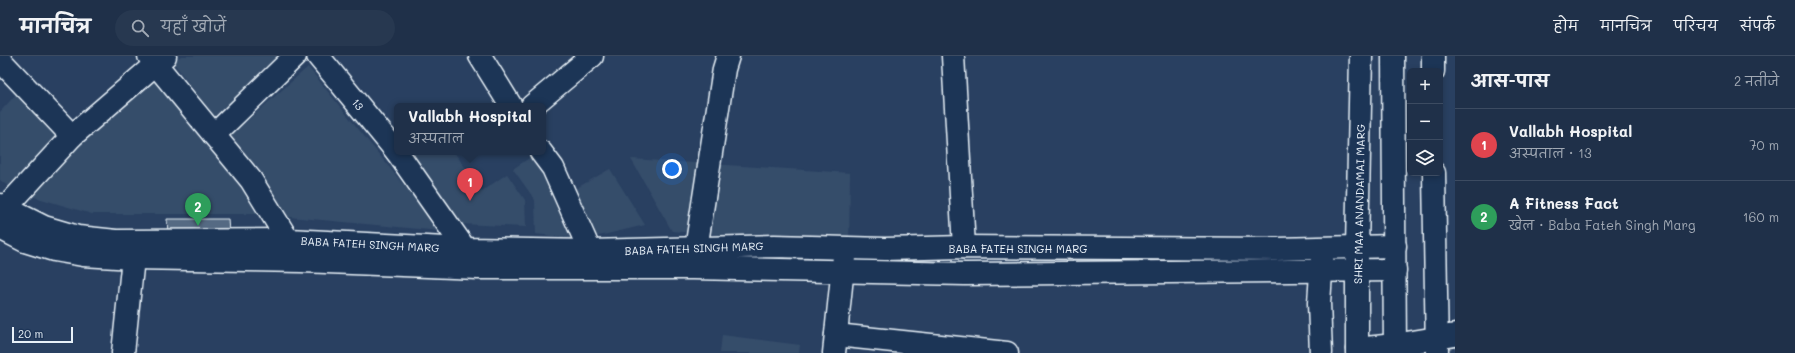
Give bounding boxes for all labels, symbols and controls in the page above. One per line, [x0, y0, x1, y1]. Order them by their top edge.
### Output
search box [115, 10, 395, 46]
text: मानचित्र [20, 13, 91, 38]
text: यहाँ खोजें [161, 16, 226, 36]
text: होम [1554, 16, 1578, 35]
text: मानचित्र [1600, 16, 1652, 35]
text: परिचय [1674, 16, 1718, 35]
text: संपर्क [1740, 16, 1775, 35]
icon: search [129, 17, 151, 39]
map controls [1407, 68, 1443, 176]
button: + [1407, 68, 1443, 104]
text: आस-पास [1471, 69, 1549, 91]
text: 2 नतीजे [1734, 72, 1779, 89]
street label: 13 [349, 95, 368, 114]
popup [394, 103, 546, 155]
button: − [1407, 104, 1443, 140]
text: Vallabh Hospital [408, 106, 532, 126]
text: Vallabh Hospital [1509, 121, 1632, 141]
street label: SHRI MAA ANANDAMAI MARG [1350, 124, 1368, 284]
text: अस्पताल [408, 129, 464, 146]
text: 1 [1481, 136, 1487, 153]
text: 70 m [1749, 136, 1779, 153]
button: layers [1407, 140, 1443, 176]
text: अस्पताल · 13 [1509, 144, 1592, 161]
your location [662, 159, 682, 179]
pin: 1 [457, 168, 483, 201]
pin: 2 [185, 193, 211, 226]
text: A Fitness Fact [1509, 193, 1619, 213]
text: 2 [1480, 208, 1488, 225]
text: 160 m [1743, 208, 1779, 225]
text: खेल · Baba Fateh Singh Marg [1509, 216, 1696, 233]
street label: BABA FATEH SINGH MARG [300, 233, 440, 255]
street label: BABA FATEH SINGH MARG [624, 238, 764, 258]
street label: BABA FATEH SINGH MARG [949, 241, 1087, 256]
scale bar [12, 325, 73, 344]
text: 20 m [18, 326, 43, 341]

